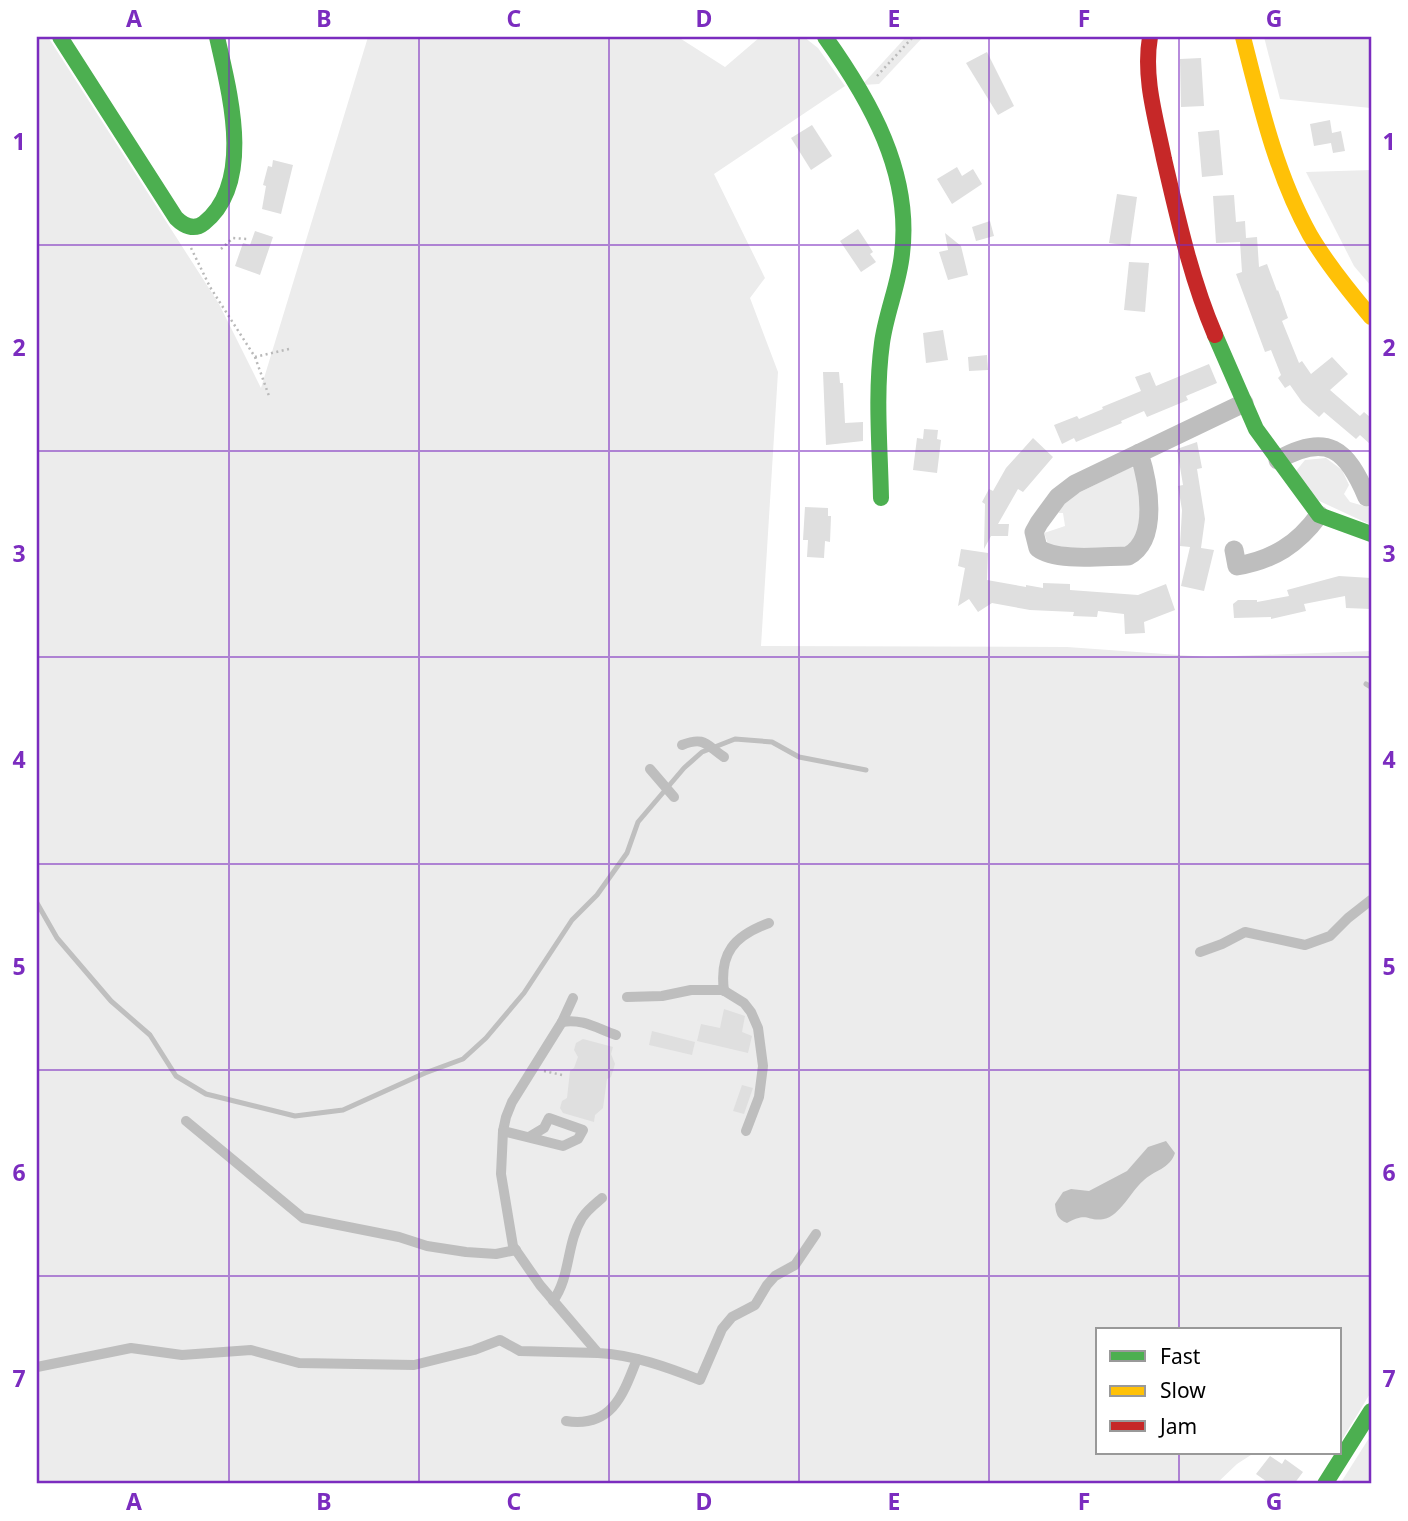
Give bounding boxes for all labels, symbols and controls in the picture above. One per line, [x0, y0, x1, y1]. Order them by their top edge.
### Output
text: A [126, 2, 142, 34]
text: B [316, 2, 332, 34]
text: C [507, 2, 522, 34]
text: D [696, 2, 712, 34]
text: E [888, 2, 900, 34]
text: F [1078, 2, 1090, 34]
text: G [1266, 2, 1282, 34]
text: 1 [12, 125, 26, 157]
text: 1 [1382, 125, 1396, 157]
text: 2 [12, 331, 26, 363]
text: 2 [1382, 331, 1396, 363]
text: 3 [12, 537, 26, 569]
text: 3 [1382, 537, 1396, 569]
text: 4 [12, 743, 26, 775]
text: 4 [1382, 743, 1396, 775]
text: 5 [12, 950, 26, 982]
text: 5 [1382, 950, 1396, 982]
text: 6 [12, 1156, 26, 1188]
text: 6 [1382, 1156, 1396, 1188]
legend [1096, 1328, 1342, 1454]
text: Fast [1160, 1342, 1201, 1370]
text: 7 [12, 1362, 26, 1394]
text: 7 [1382, 1362, 1396, 1394]
text: Slow [1160, 1376, 1206, 1404]
text: Jam [1158, 1412, 1197, 1440]
text: A [126, 1485, 142, 1517]
text: B [316, 1485, 332, 1517]
text: C [507, 1485, 522, 1517]
text: D [696, 1485, 712, 1517]
text: E [888, 1485, 900, 1517]
text: F [1078, 1485, 1090, 1517]
text: G [1266, 1485, 1282, 1517]

